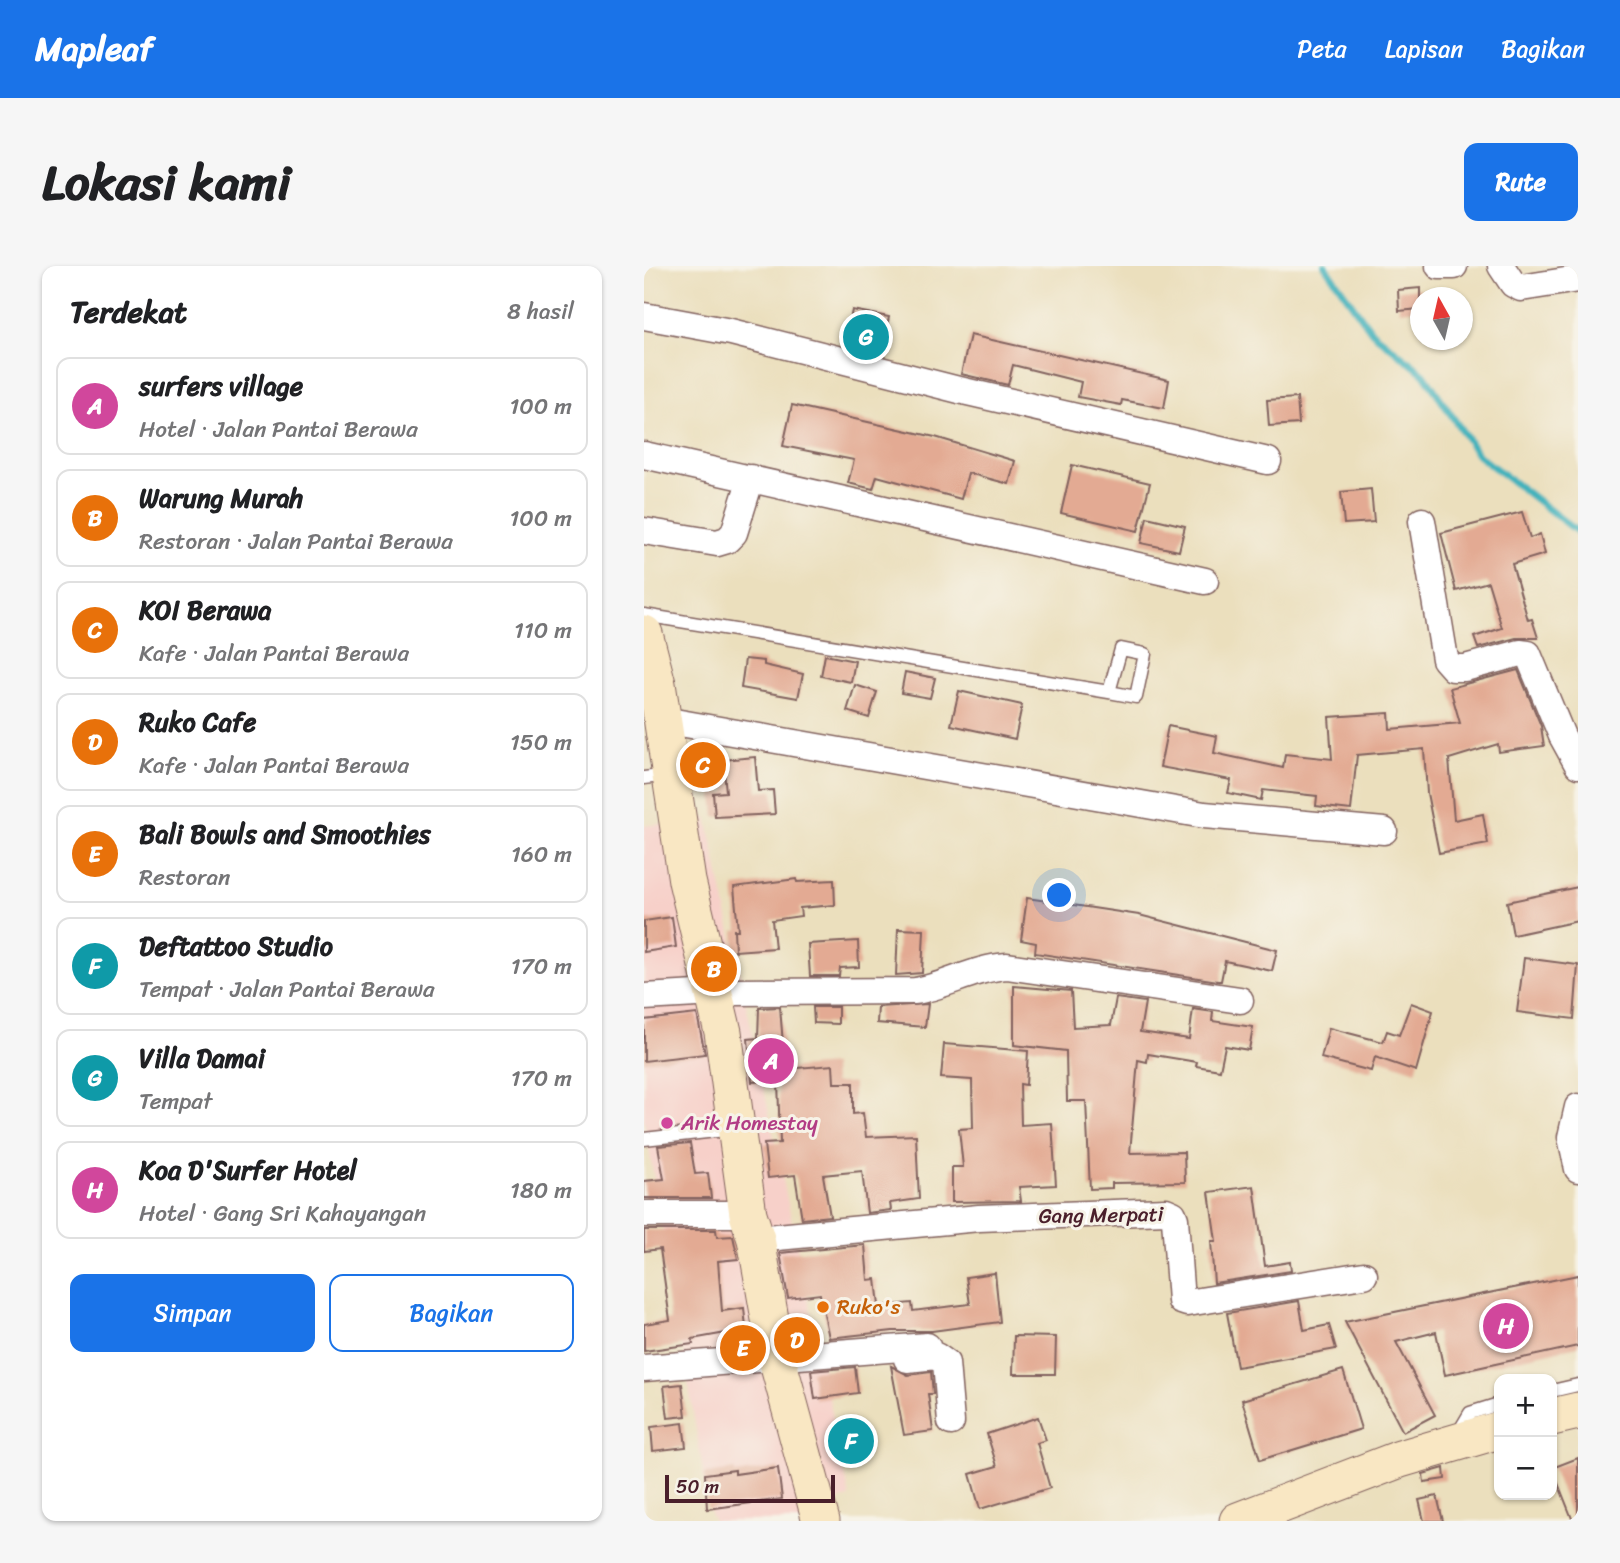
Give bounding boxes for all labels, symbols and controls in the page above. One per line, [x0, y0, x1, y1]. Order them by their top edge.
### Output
text: Mapleaf [35, 20, 153, 78]
text: Peta [1297, 28, 1347, 70]
text: Lapisan [1385, 28, 1463, 70]
text: Bagikan [1501, 28, 1585, 70]
text: Lokasi kami [42, 139, 291, 226]
button: Rute [1464, 143, 1578, 221]
text: Terdekat [70, 285, 187, 339]
north arrow [1410, 287, 1473, 350]
text: 8 hasil [507, 291, 574, 332]
pin: G [843, 311, 889, 363]
text: surfers village [139, 363, 303, 409]
text: A [87, 386, 103, 427]
text: 100 m [509, 386, 572, 427]
text: Hotel · Jalan Pantai Berawa [139, 409, 418, 450]
text: Warung Murah [139, 475, 303, 521]
text: B [88, 498, 102, 539]
text: 100 m [509, 498, 572, 539]
text: Restoran · Jalan Pantai Berawa [139, 521, 453, 562]
text: KOI Berawa [139, 587, 271, 633]
text: C [88, 610, 102, 651]
text: 110 m [514, 610, 572, 651]
text: Kafe · Jalan Pantai Berawa [139, 633, 409, 674]
text: Ruko Cafe [139, 699, 256, 745]
text: D [88, 722, 102, 763]
text: 150 m [510, 722, 572, 763]
pin: C [680, 739, 726, 791]
text: Kafe · Jalan Pantai Berawa [139, 745, 409, 786]
text: Bali Bowls and Smoothies [139, 811, 431, 857]
text: E [89, 834, 101, 875]
text: 160 m [511, 834, 572, 875]
text: Restoran [139, 857, 230, 898]
your location [1042, 878, 1076, 912]
text: Deftattoo Studio [139, 923, 333, 969]
pin: B [691, 943, 737, 995]
text: F [89, 946, 101, 987]
text: 170 m [511, 946, 572, 987]
text: Tempat · Jalan Pantai Berawa [139, 969, 435, 1010]
text: Villa Damai [139, 1035, 265, 1081]
pin: A [748, 1035, 794, 1087]
text: G [88, 1058, 102, 1099]
text: 170 m [511, 1058, 572, 1099]
text: Tempat [139, 1081, 212, 1122]
place label: Arik Homestay [680, 1104, 818, 1142]
marker: Arik Homestay [659, 1115, 675, 1131]
text: Koa D'Surfer Hotel [139, 1147, 357, 1193]
text: H [87, 1170, 103, 1211]
text: 180 m [510, 1170, 572, 1211]
text: Hotel · Gang Sri Kahayangan [139, 1193, 426, 1234]
street label: Gang Merpati [1038, 1195, 1165, 1235]
button: Simpan [70, 1274, 315, 1352]
button: Bagikan [329, 1274, 574, 1352]
place label: Ruko's [837, 1288, 901, 1326]
marker: Ruko's [815, 1299, 831, 1315]
pin: H [1483, 1300, 1529, 1352]
pin: D [774, 1314, 820, 1366]
pin: E [720, 1322, 766, 1374]
map controls [1494, 1374, 1557, 1500]
button: + [1494, 1374, 1557, 1437]
pin: F [828, 1415, 874, 1467]
button: − [1494, 1437, 1557, 1500]
text: 50 m [676, 1470, 719, 1503]
scale bar [665, 1472, 835, 1504]

